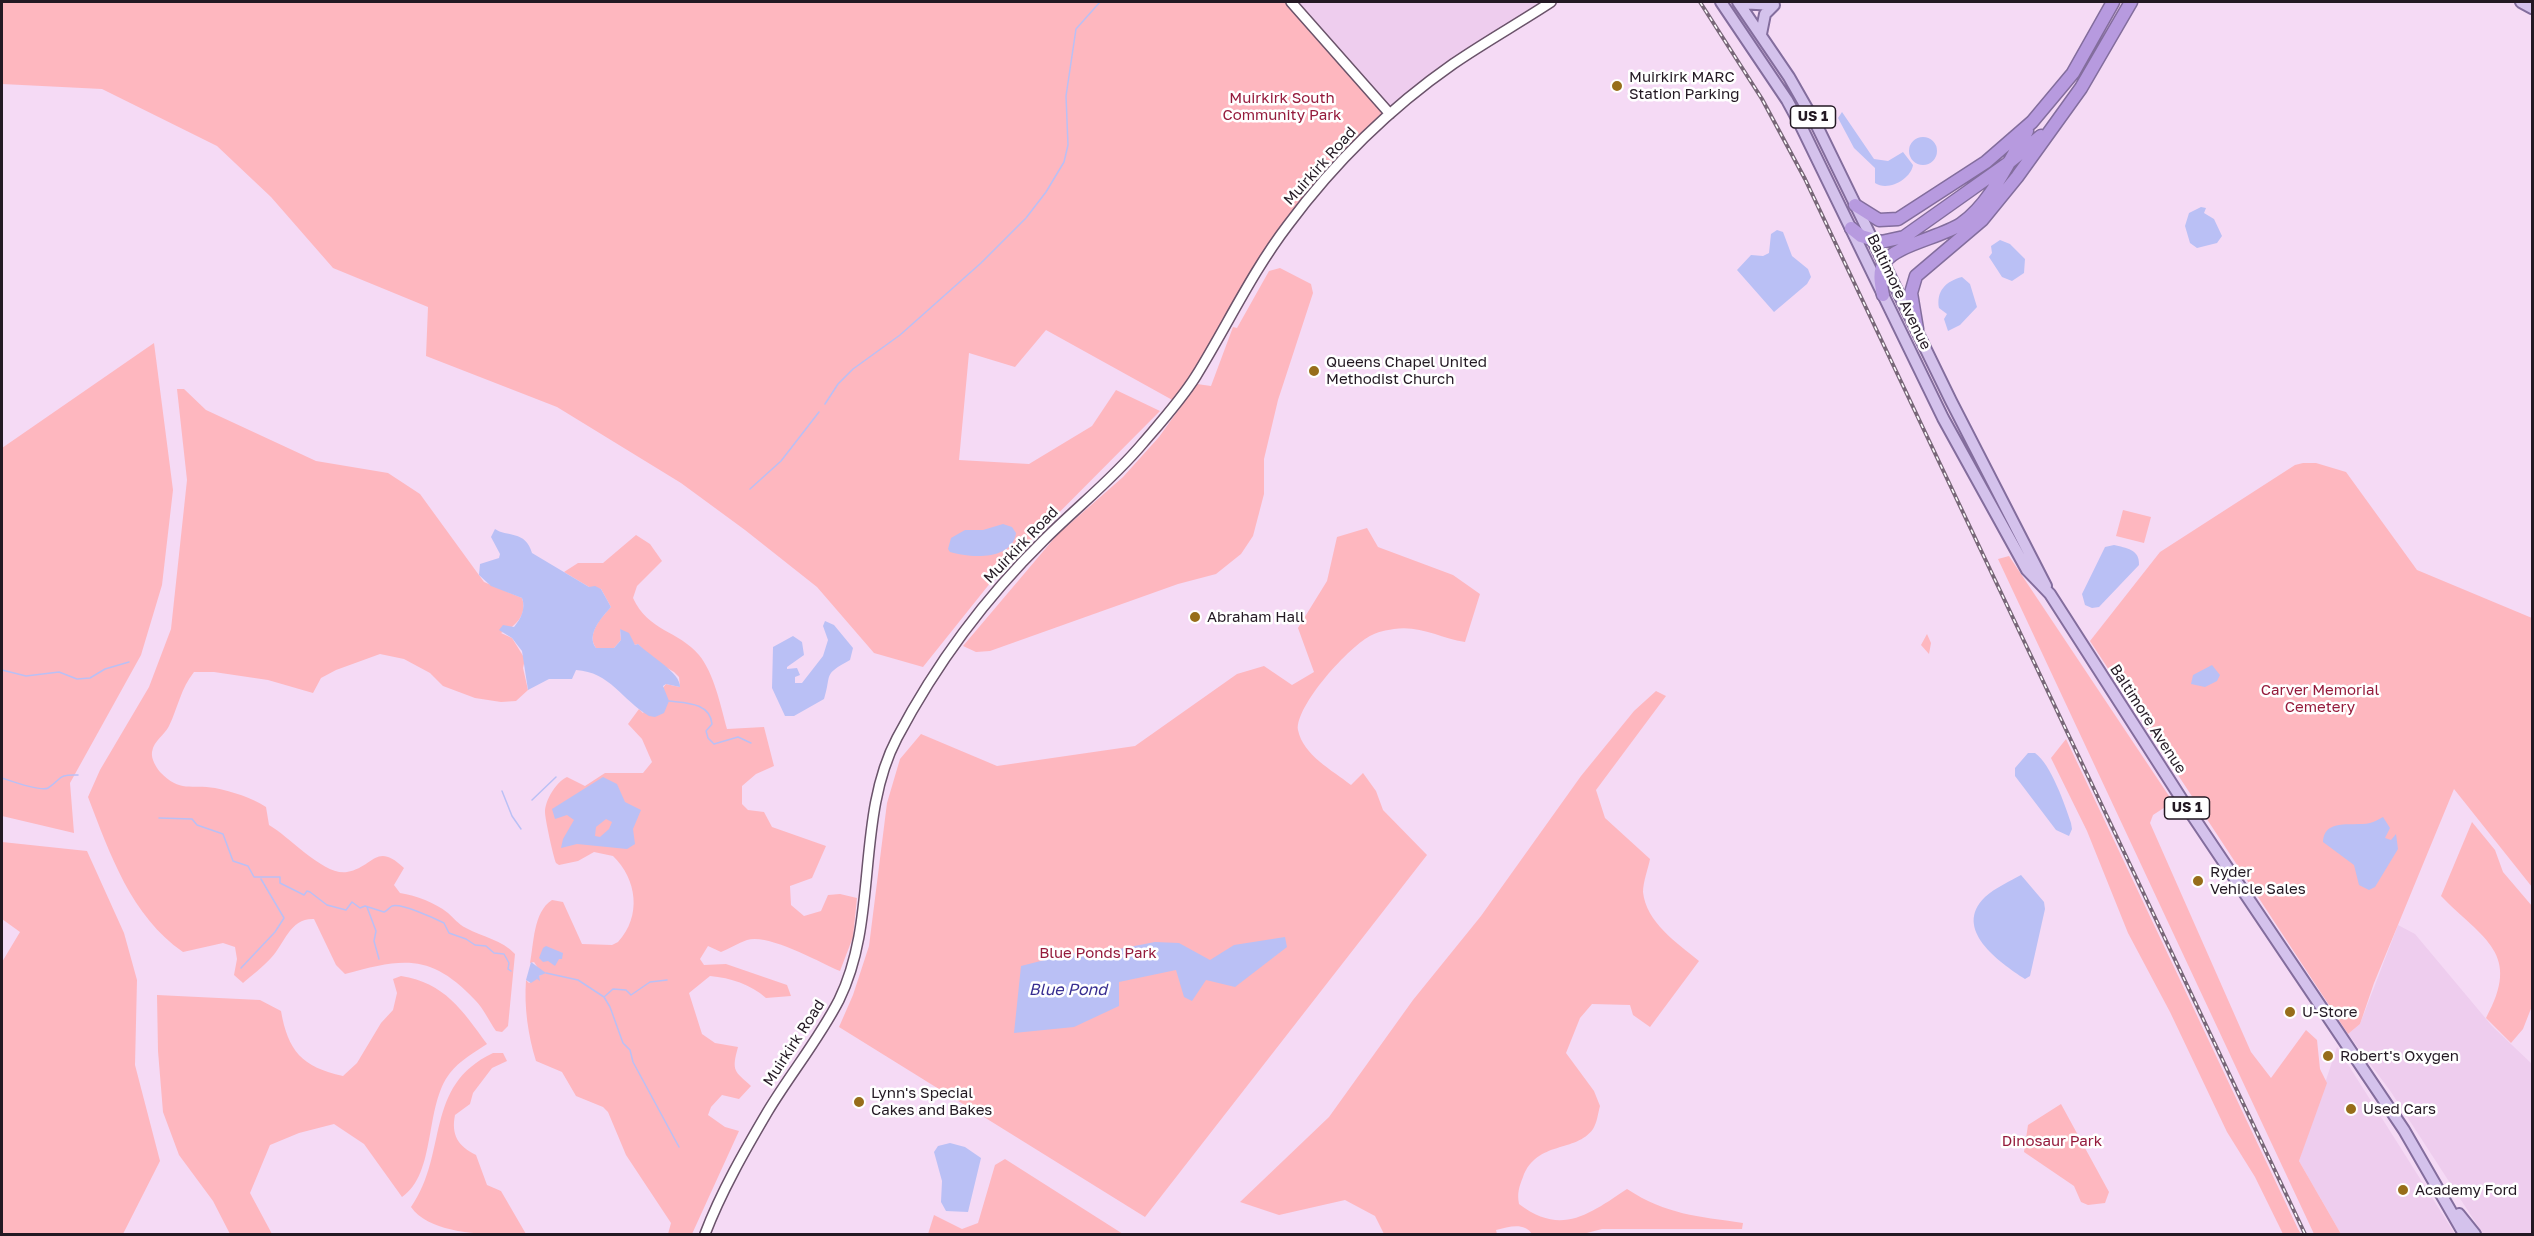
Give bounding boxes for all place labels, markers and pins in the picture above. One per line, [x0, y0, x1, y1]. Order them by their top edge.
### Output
place label: Muirkirk MARC Station Parking [1629, 68, 1740, 103]
marker: Muirkirk MARC Station Parking [1610, 79, 1624, 93]
place label: Queens Chapel United Methodist Church [1326, 353, 1487, 388]
marker: Queens Chapel United Methodist Church [1307, 364, 1321, 378]
place label: Abraham Hall [1207, 608, 1305, 626]
marker: Abraham Hall [1188, 610, 1202, 624]
place label: Ryder Vehicle Sales [2210, 863, 2306, 898]
marker: Ryder Vehicle Sales [2191, 874, 2205, 888]
place label: U-Store [2302, 1003, 2357, 1021]
marker: U-Store [2283, 1005, 2297, 1019]
place label: Robert's Oxygen [2340, 1047, 2459, 1065]
marker: Robert's Oxygen [2321, 1049, 2335, 1063]
place label: Lynn's Special Cakes and Bakes [871, 1084, 992, 1119]
marker: Lynn's Special Cakes and Bakes [852, 1095, 866, 1109]
place label: Used Cars [2363, 1100, 2436, 1118]
marker: Used Cars [2344, 1102, 2358, 1116]
place label: Academy Ford [2415, 1181, 2517, 1199]
marker: Academy Ford [2396, 1183, 2410, 1197]

